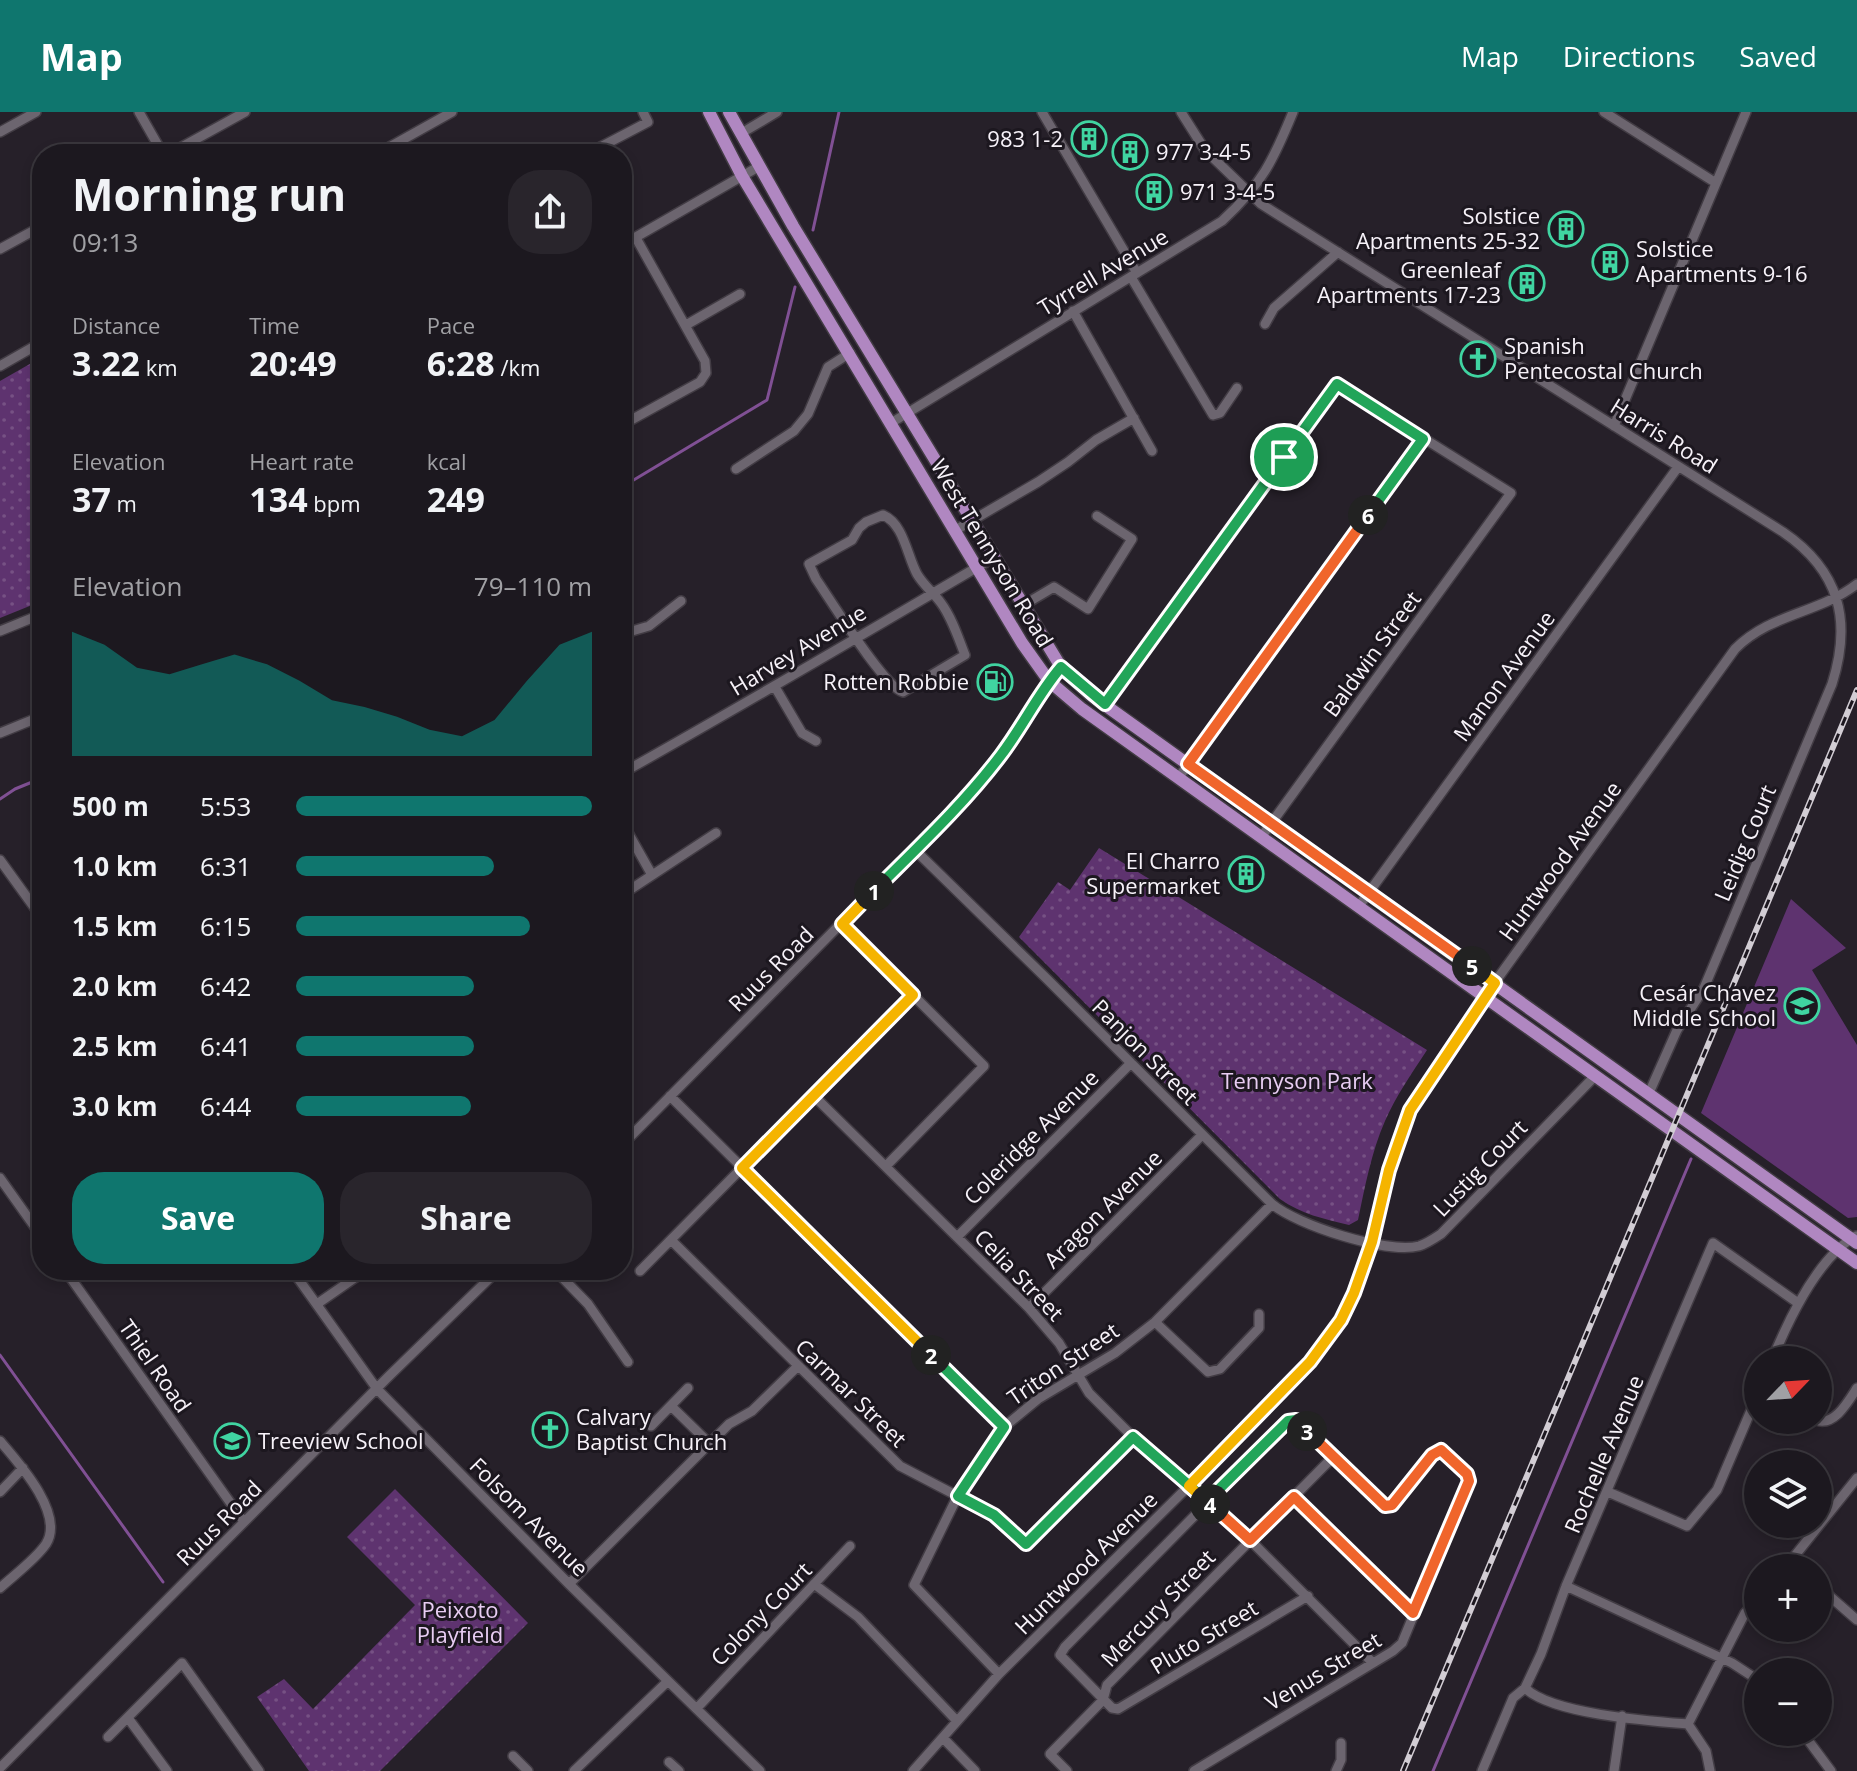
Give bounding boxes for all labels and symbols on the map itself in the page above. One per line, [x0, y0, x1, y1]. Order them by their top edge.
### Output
building icon: 983 1-2 [1070, 120, 1108, 158]
place label: 983 1-2 [987, 123, 1063, 153]
building icon: 977 3-4-5 [1111, 133, 1149, 171]
place label: 977 3-4-5 [1156, 136, 1251, 166]
building icon: 971 3-4-5 [1135, 173, 1173, 211]
place label: 971 3-4-5 [1180, 176, 1275, 206]
place label: Solstice Apartments 25-32 [1356, 200, 1540, 255]
building icon: Solstice Apartments 25-32 [1547, 210, 1585, 248]
street label: Tyrrell Avenue [1032, 220, 1173, 322]
place label: Solstice Apartments 9-16 [1636, 233, 1808, 288]
building icon: Solstice Apartments 9-16 [1591, 243, 1629, 281]
place label: Greenleaf Apartments 17-23 [1317, 254, 1503, 309]
building icon: Greenleaf Apartments 17-23 [1508, 264, 1546, 302]
place label: Spanish Pentecostal Church [1504, 330, 1703, 385]
church icon: Spanish Pentecostal Church [1459, 340, 1497, 378]
street label: Harris Road [1605, 390, 1724, 480]
pin [1250, 423, 1318, 491]
street label: West Tennyson Road [925, 453, 1061, 652]
pin: 6 [1348, 495, 1388, 535]
street label: Baldwin Street [1315, 584, 1427, 722]
street label: Harvey Avenue [724, 597, 871, 702]
street label: Manon Avenue [1446, 604, 1561, 747]
fuel station icon: Rotten Robbie [976, 663, 1014, 701]
place label: Rotten Robbie [823, 666, 969, 696]
street label: Huntwood Avenue [1491, 775, 1627, 946]
street label: Leidig Court [1706, 780, 1782, 905]
place label: El Charro Supermarket [1086, 845, 1220, 900]
building icon: El Charro Supermarket [1227, 855, 1265, 893]
pin: 1 [854, 871, 894, 911]
street label: Ruus Road [721, 919, 820, 1018]
pin: 5 [1452, 946, 1492, 986]
place label: Cesár Chavez Middle School [1632, 977, 1776, 1032]
school or university icon: Cesár Chavez Middle School [1783, 987, 1821, 1025]
street label: Panjon Street [1086, 992, 1205, 1111]
street label: Coleridge Avenue [956, 1062, 1104, 1210]
park label: Tennyson Park [1221, 1065, 1373, 1095]
street label: Lustig Court [1425, 1112, 1533, 1222]
street label: Aragon Avenue [1036, 1142, 1168, 1274]
street label: Celia Street [968, 1222, 1071, 1327]
street label: Thiel Road [113, 1313, 199, 1418]
street label: Triton Street [1001, 1315, 1124, 1412]
street label: Carmar Street [790, 1332, 914, 1453]
pin: 2 [911, 1335, 951, 1375]
north arrow [1744, 1346, 1832, 1434]
street label: Rochelle Avenue [1556, 1370, 1650, 1537]
place label: Calvary Baptist Church [576, 1401, 727, 1456]
church icon: Calvary Baptist Church [531, 1411, 569, 1449]
pin: 3 [1287, 1411, 1327, 1451]
school or university icon: Treeview School [213, 1422, 251, 1460]
place label: Treeview School [258, 1425, 424, 1455]
street label: Folsom Avenue [464, 1450, 596, 1582]
street label: Ruus Road [169, 1473, 268, 1572]
street label: Huntwood Avenue [1007, 1484, 1163, 1640]
pin: 4 [1190, 1484, 1230, 1524]
street label: Mercury Street [1094, 1542, 1221, 1673]
street label: Colony Court [703, 1555, 818, 1672]
street label: Pluto Street [1144, 1592, 1263, 1680]
park label: Peixoto Playfield [417, 1594, 503, 1649]
street label: Venus Street [1259, 1624, 1386, 1717]

